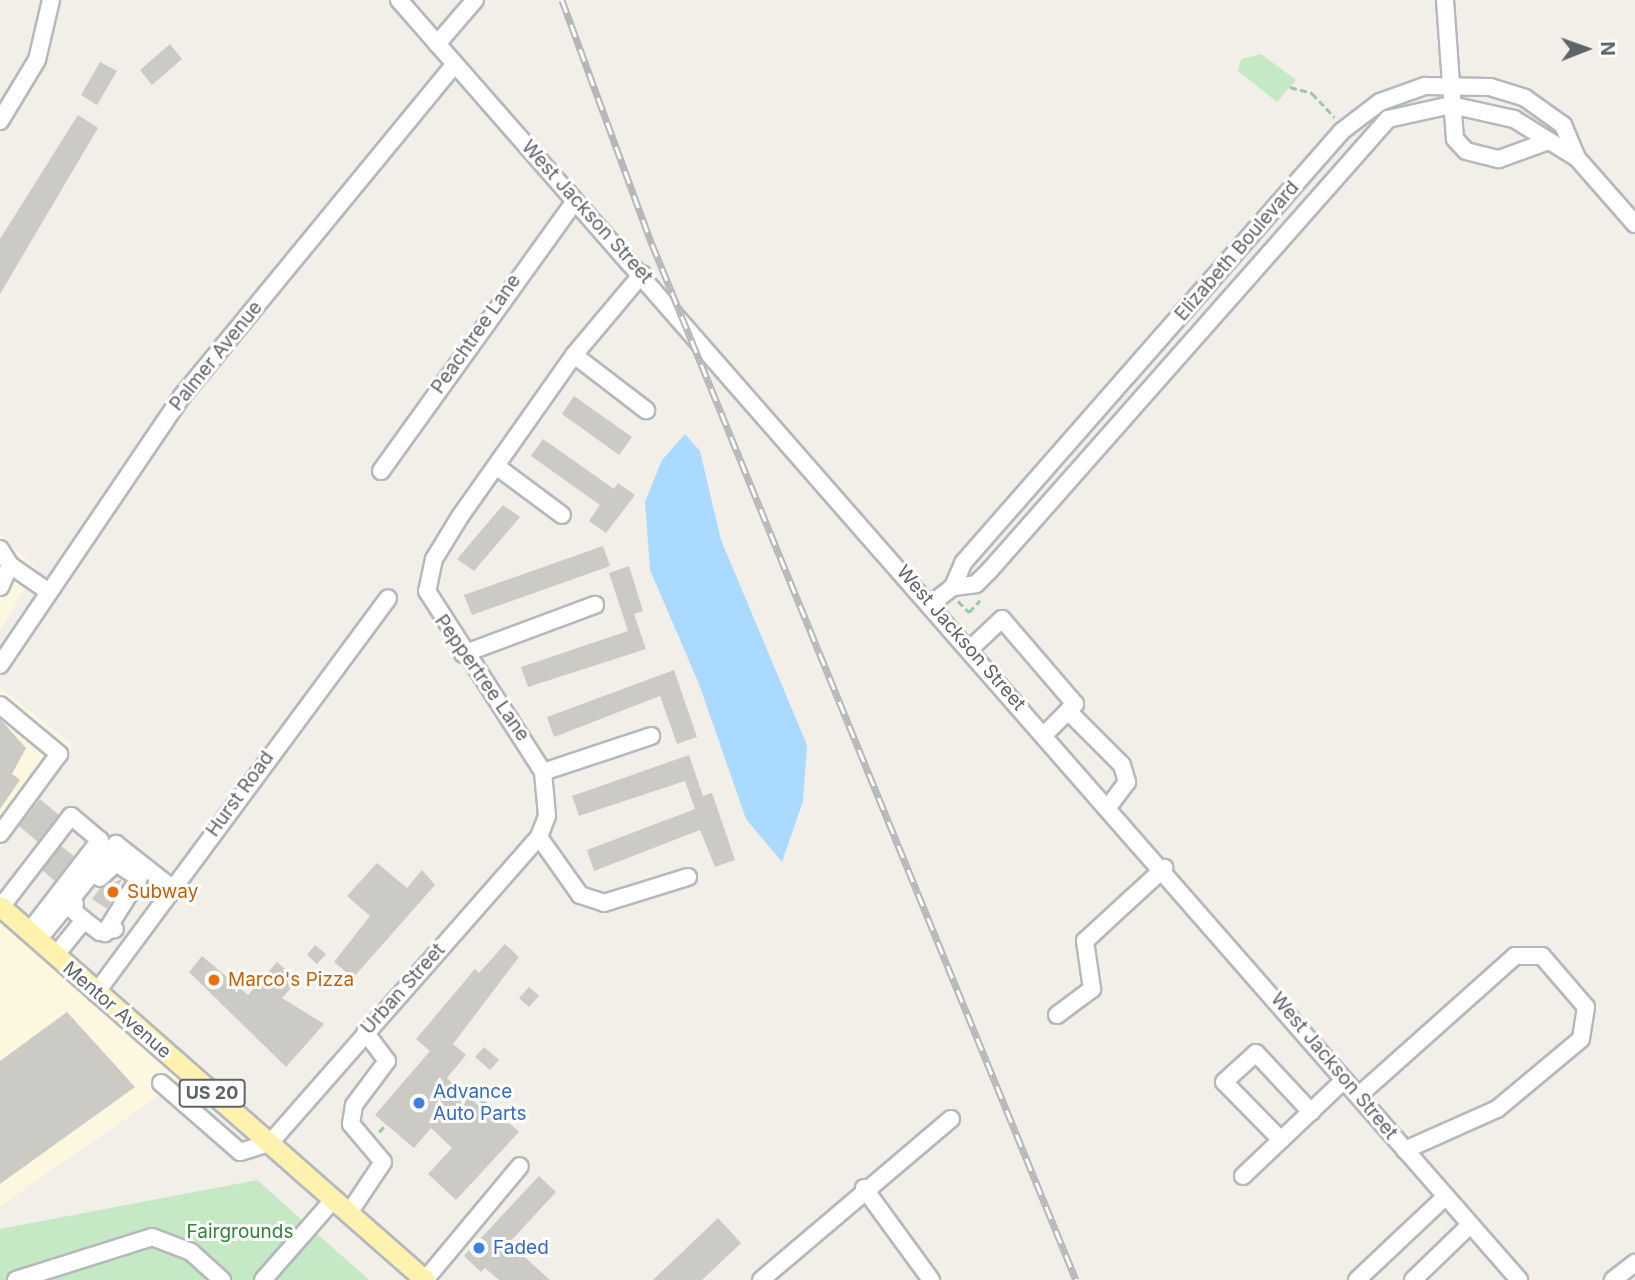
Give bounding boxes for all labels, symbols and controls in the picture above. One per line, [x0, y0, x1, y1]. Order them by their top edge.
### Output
north arrow [1551, 14, 1621, 84]
text: N [1596, 41, 1619, 56]
street label: West Jackson Street [517, 136, 657, 288]
street label: Elizabeth Boulevard [1170, 177, 1304, 325]
street label: Peachtree Lane [426, 270, 526, 398]
street label: Palmer Avenue [165, 297, 267, 415]
street label: West Jackson Street [892, 561, 1030, 715]
street label: Peppertree Lane [430, 610, 534, 746]
street label: Hurst Road [201, 747, 279, 841]
place label: Subway [127, 881, 198, 903]
marker: Subway [105, 884, 121, 900]
street label: Urban Street [356, 939, 450, 1039]
street label: Mentor Avenue [58, 957, 176, 1063]
place label: Marco's Pizza [228, 969, 354, 991]
marker: Marco's Pizza [206, 972, 222, 988]
street label: West Jackson Street [1266, 988, 1402, 1144]
road number: US 20 [177, 1078, 247, 1108]
place label: Advance Auto Parts [433, 1081, 526, 1125]
marker: Advance Auto Parts [411, 1095, 427, 1111]
park label: Fairgrounds [187, 1221, 293, 1243]
place label: Faded [493, 1237, 549, 1259]
marker: Faded [471, 1240, 487, 1256]

